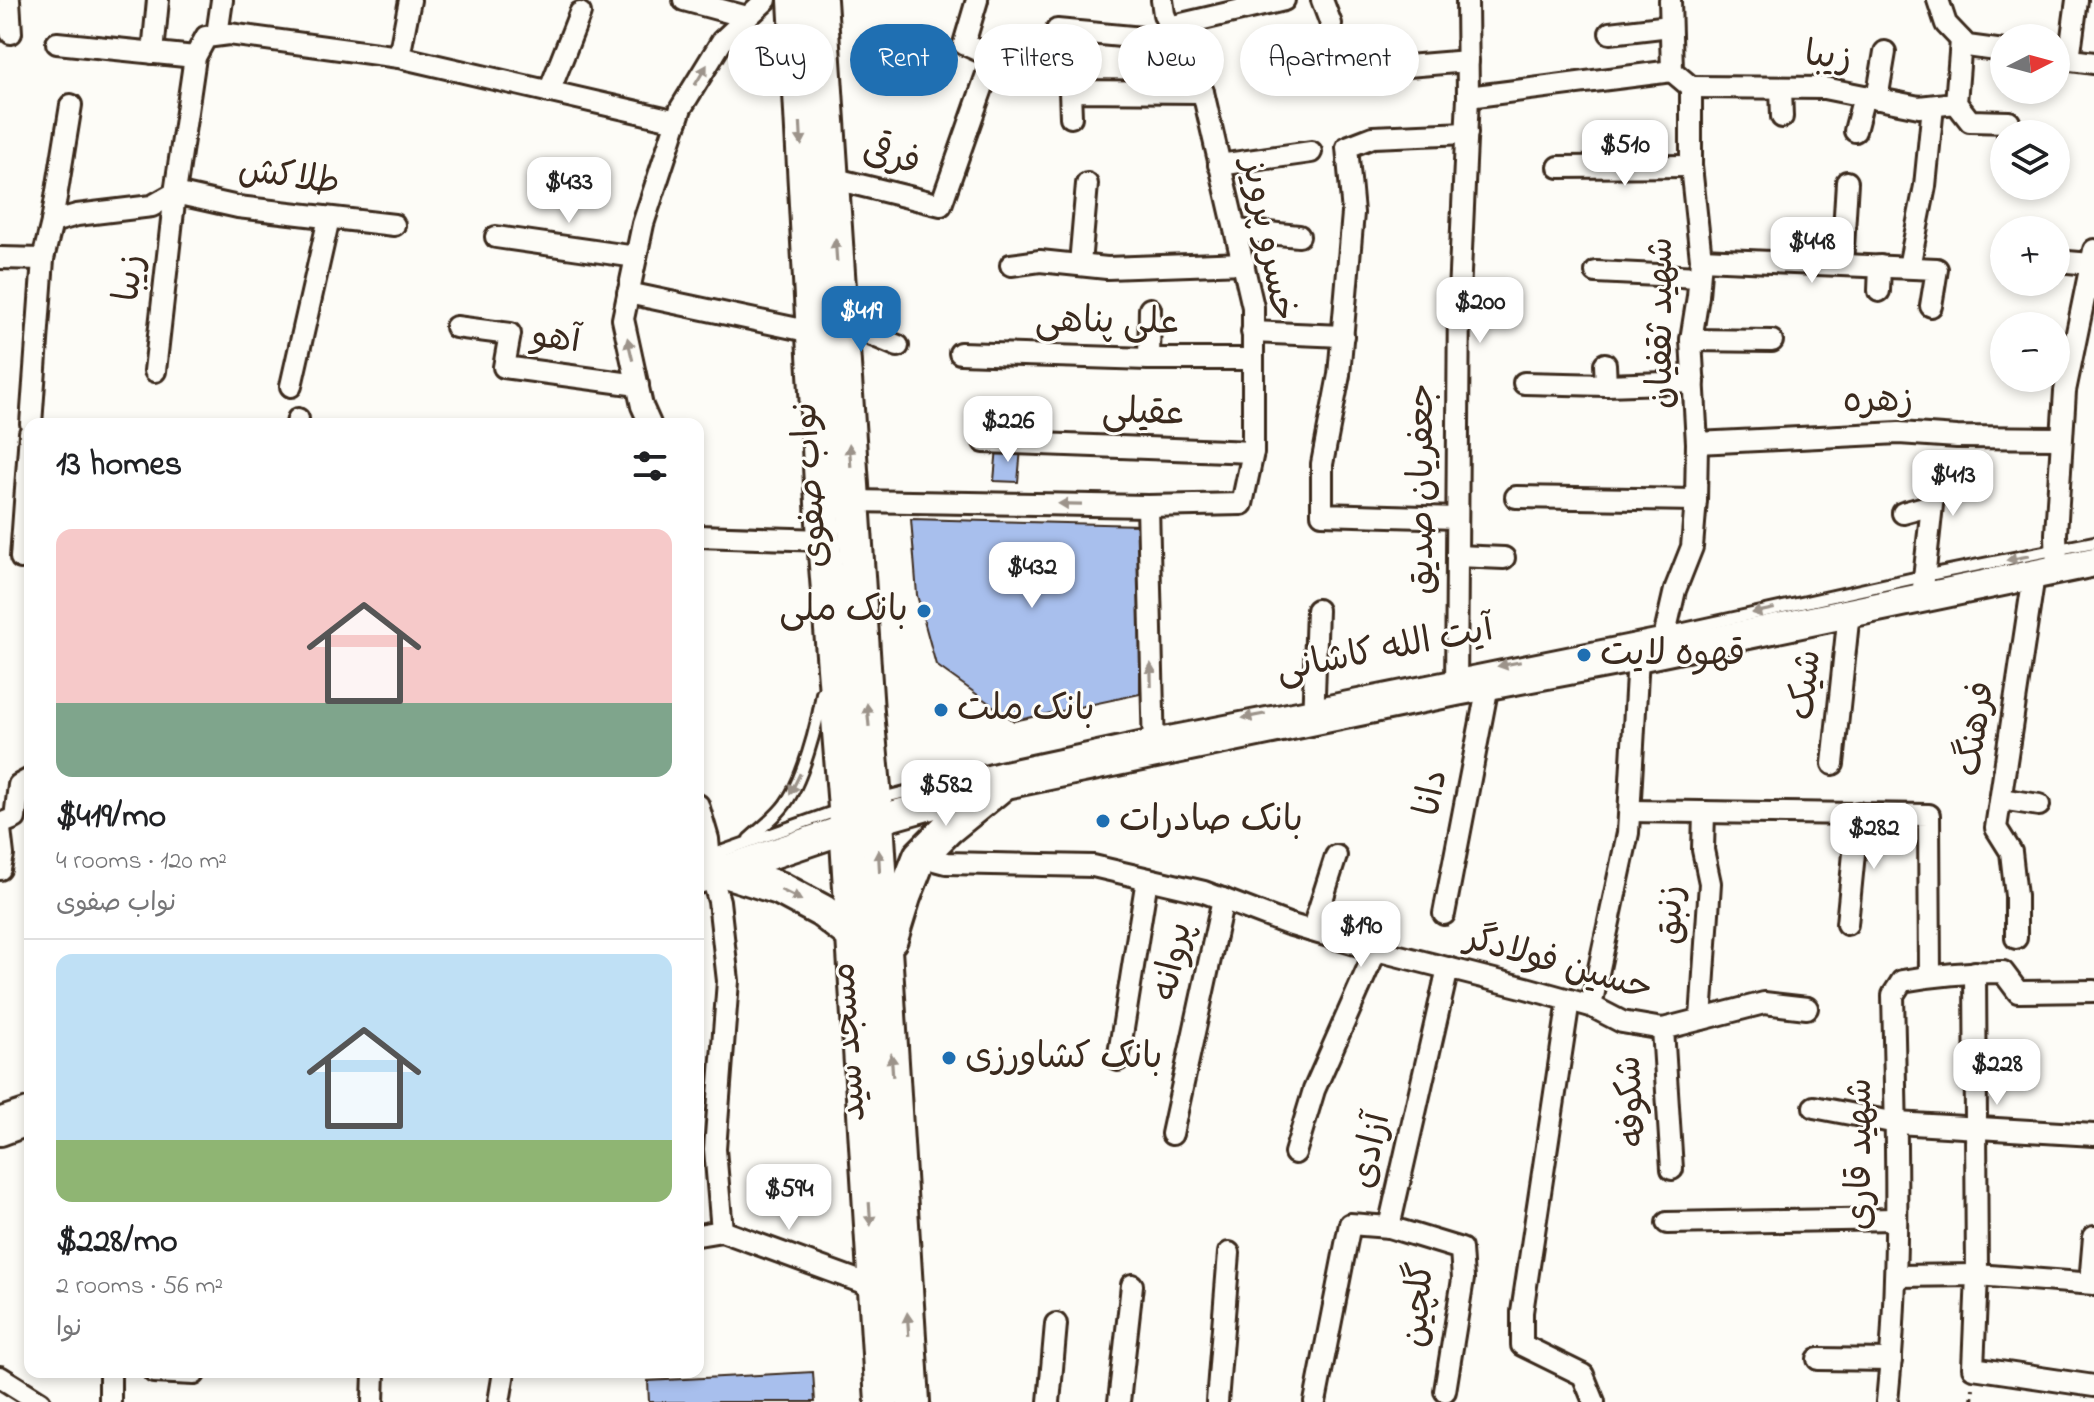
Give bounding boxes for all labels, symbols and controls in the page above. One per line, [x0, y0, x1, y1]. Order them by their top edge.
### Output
chip: Buy [728, 24, 834, 96]
chip: Rent [850, 24, 958, 96]
chip: Filters [974, 24, 1102, 96]
chip: New [1118, 24, 1224, 96]
chip: Apartment [1240, 24, 1419, 96]
north arrow [1990, 24, 2070, 104]
map controls [1990, 24, 2070, 392]
street label: زیبا [1802, 29, 1854, 87]
one-way arrow [694, 64, 708, 86]
pin: $510 [1578, 120, 1672, 188]
button: layers [1990, 120, 2070, 200]
one-way arrow [795, 122, 808, 147]
street label: فرقی [857, 125, 925, 191]
text: $510 [1600, 127, 1650, 165]
street label: طلاکش [235, 145, 343, 211]
street label: خسرو پرویز [1225, 151, 1309, 326]
pin: $433 [522, 157, 616, 225]
text: $433 [545, 164, 593, 202]
button: + [1990, 216, 2070, 296]
pin: $448 [1765, 217, 1859, 285]
text: $448 [1789, 224, 1835, 262]
one-way arrow [829, 237, 842, 262]
street label: شهید ثقفیان [1636, 237, 1689, 409]
street label: زیبا [102, 252, 160, 304]
pin: $200 [1433, 277, 1527, 345]
text: $200 [1454, 284, 1506, 322]
pin: $419 [814, 286, 908, 354]
text: $419 [840, 293, 882, 331]
street label: علی پناهی [1035, 295, 1179, 351]
street label: آهو [526, 310, 585, 370]
button: − [1990, 312, 2070, 392]
one-way arrow [623, 336, 636, 361]
street label: زهره [1842, 375, 1914, 429]
street label: جعفریان صدیق [1397, 383, 1450, 595]
street label: عقیلی [1101, 386, 1185, 442]
pin: $226 [961, 396, 1055, 464]
street label: نواب صفوی [780, 400, 844, 570]
text: $226 [981, 403, 1035, 441]
text: 13 homes [56, 441, 182, 491]
one-way arrow [843, 442, 856, 467]
icon: filters [628, 444, 672, 488]
pin: $413 [1906, 450, 2000, 518]
text: $413 [1930, 457, 1976, 495]
one-way arrow [1057, 498, 1082, 511]
pin: $432 [985, 542, 1079, 610]
text: $432 [1007, 549, 1057, 587]
one-way arrow [2005, 552, 2030, 565]
icon: home [292, 581, 436, 725]
place label: بانک ملی [779, 585, 908, 638]
marker: بانک ملی [915, 602, 933, 620]
street label: آیت الله کاشانی [1272, 604, 1500, 698]
one-way arrow [1750, 605, 1775, 618]
place label: قهوه لایت [1600, 629, 1745, 682]
marker: قهوه لایت [1575, 646, 1593, 664]
street label: شیک [1777, 647, 1837, 723]
one-way arrow [1496, 659, 1521, 671]
one-way arrow [1145, 662, 1158, 687]
street label: فرهنگ [1943, 678, 2011, 780]
place label: بانک ملت [957, 684, 1095, 737]
marker: بانک ملت [932, 701, 950, 719]
one-way arrow [861, 702, 874, 727]
one-way arrow [1241, 710, 1266, 722]
pin: $582 [899, 760, 993, 828]
street label: دانا [1403, 765, 1463, 821]
text: $582 [919, 767, 973, 805]
one-way arrow [788, 773, 802, 796]
text: $419/mo [56, 793, 166, 843]
place label: بانک صادرات [1119, 795, 1303, 848]
pin: $282 [1827, 803, 1921, 871]
text: $282 [1848, 810, 1900, 848]
marker: بانک صادرات [1094, 812, 1112, 830]
text: 4 rooms · 120 m² [56, 843, 227, 881]
one-way arrow [873, 848, 886, 873]
text: نواب صفوی [56, 885, 176, 923]
street label: زنبق [1645, 885, 1699, 945]
one-way arrow [780, 888, 803, 901]
pin: $190 [1314, 901, 1408, 969]
text: $190 [1339, 908, 1383, 946]
street label: حسین فولادگر [1457, 912, 1659, 1017]
street label: پروانه [1140, 917, 1208, 1007]
street label: مسجد سید [818, 960, 882, 1124]
icon: home [292, 1006, 436, 1150]
place label: بانک کشاورزی [965, 1032, 1163, 1085]
pin: $228 [1950, 1039, 2044, 1107]
text: $228 [1971, 1046, 2023, 1084]
marker: بانک کشاورزی [940, 1049, 958, 1067]
one-way arrow [885, 1052, 898, 1077]
street label: شکوفه [1603, 1054, 1663, 1148]
street label: شهید قاری [1835, 1078, 1888, 1230]
street label: آزادی [1338, 1106, 1407, 1194]
pin: $594 [742, 1164, 836, 1232]
text: $594 [764, 1171, 814, 1209]
one-way arrow [864, 1202, 877, 1227]
text: $228/mo [56, 1218, 178, 1268]
street label: گلچین [1390, 1260, 1450, 1350]
text: 2 rooms · 56 m² [56, 1268, 223, 1306]
text: نوا [56, 1310, 82, 1348]
one-way arrow [901, 1311, 914, 1336]

